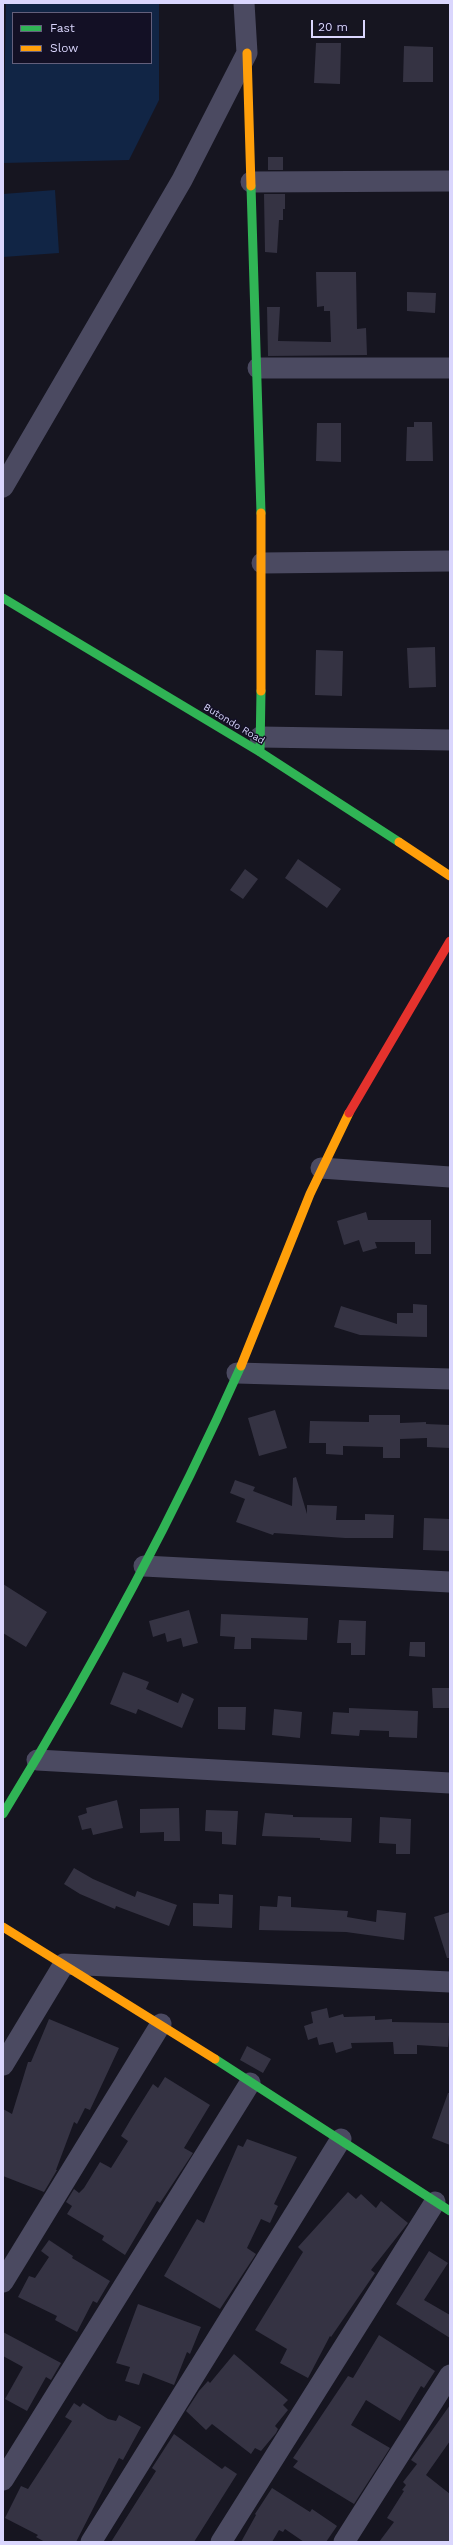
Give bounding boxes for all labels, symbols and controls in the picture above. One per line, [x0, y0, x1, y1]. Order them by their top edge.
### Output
legend [12, 12, 152, 64]
scale bar [313, 12, 367, 38]
text: 20 m [318, 20, 348, 34]
text: Fast [50, 21, 75, 35]
text: Slow [50, 41, 78, 55]
street label: Butondo Road [201, 701, 267, 747]

